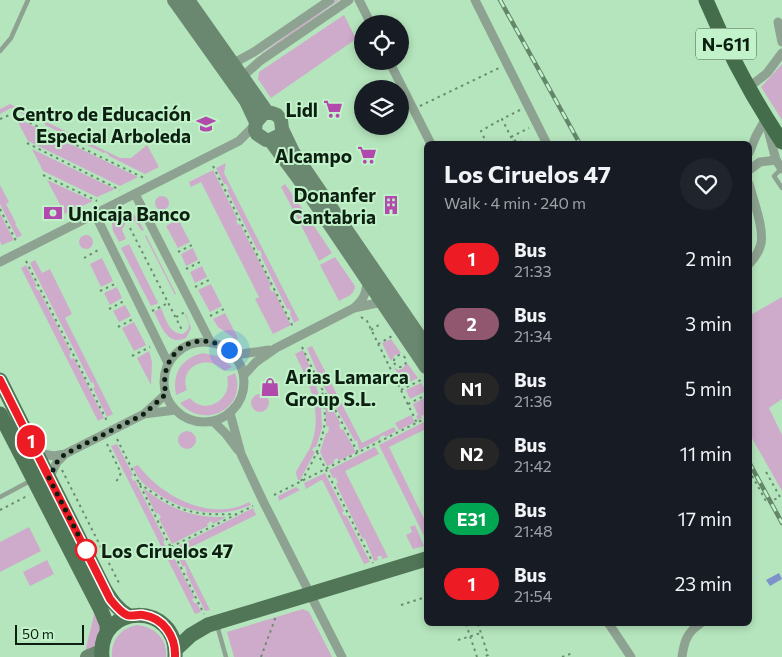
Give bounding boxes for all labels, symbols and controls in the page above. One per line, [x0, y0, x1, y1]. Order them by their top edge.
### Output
map controls [354, 15, 409, 135]
button: locate [354, 15, 409, 70]
road number: N-611 [696, 29, 756, 60]
button: layers [354, 80, 409, 135]
place label: Lidl [285, 98, 318, 121]
supermarket icon: Lidl [322, 98, 344, 120]
place label: Centro de Educación Especial Arboleda [12, 102, 191, 147]
school or university icon: Centro de Educación Especial Arboleda [195, 113, 217, 135]
place label: Alcampo [275, 144, 352, 167]
supermarket icon: Alcampo [356, 144, 378, 166]
button: heart [680, 158, 732, 210]
text: Los Ciruelos 47 [444, 159, 611, 188]
place label: Donanfer Cantabria [290, 183, 376, 228]
text: Walk · 4 min · 240 m [444, 193, 586, 212]
building icon: Donanfer Cantabria [380, 194, 402, 216]
bank icon: Unicaja Banco [42, 202, 64, 224]
place label: Unicaja Banco [68, 202, 190, 225]
text: Bus [514, 238, 546, 261]
text: 2 min [685, 247, 732, 270]
text: 1 [467, 248, 476, 270]
text: 21:33 [514, 261, 552, 280]
text: Bus [514, 303, 546, 326]
text: 3 min [685, 312, 732, 335]
text: 2 [466, 313, 477, 335]
text: 21:34 [514, 326, 552, 345]
your location [217, 338, 242, 363]
place label: Arias Lamarca Group S.L. [285, 365, 409, 410]
text: Bus [514, 368, 546, 391]
shop icon: Arias Lamarca Group S.L. [259, 376, 281, 398]
text: 5 min [685, 377, 732, 400]
text: N1 [461, 378, 482, 400]
text: 21:36 [514, 391, 552, 410]
line badge: 1 [15, 425, 47, 457]
text: 1 [27, 430, 35, 452]
text: Bus [514, 433, 546, 456]
text: 11 min [680, 442, 732, 465]
text: N2 [460, 443, 483, 465]
text: 21:42 [514, 456, 552, 475]
text: Bus [514, 498, 546, 521]
text: 17 min [678, 507, 732, 530]
text: E31 [457, 508, 486, 530]
text: 21:48 [514, 521, 553, 540]
marker: Los Ciruelos 47 [75, 539, 97, 561]
place label: Los Ciruelos 47 [101, 539, 233, 562]
text: Bus [514, 563, 546, 586]
text: 23 min [675, 572, 732, 595]
text: 1 [467, 573, 476, 595]
text: 21:54 [514, 586, 552, 605]
scale bar [15, 622, 84, 645]
text: 50 m [22, 625, 54, 642]

